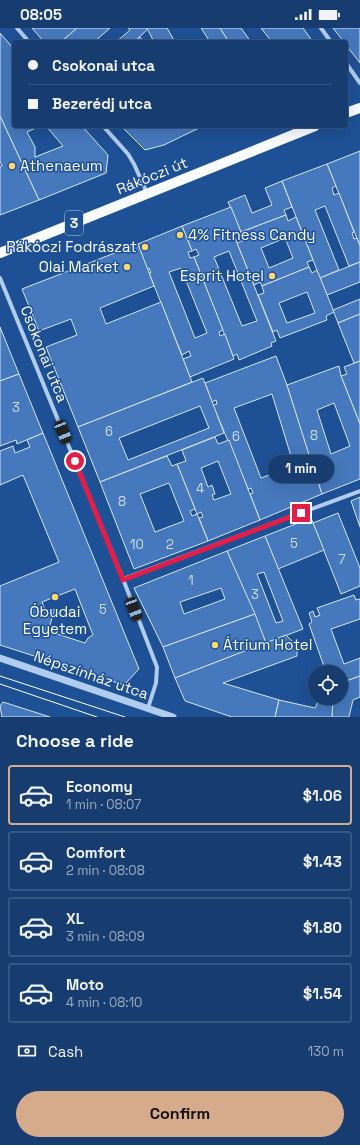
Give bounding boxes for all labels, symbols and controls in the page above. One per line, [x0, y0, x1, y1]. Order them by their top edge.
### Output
text: 08:05 [20, 5, 62, 24]
text: Csokonai utca [52, 56, 155, 75]
text: Bezerédj utca [52, 94, 152, 113]
street label: Rákóczi út [113, 153, 190, 198]
place label: Athenaeum [20, 156, 103, 175]
marker: Athenaeum [7, 161, 17, 171]
road number: 3 [65, 211, 83, 235]
place label: 4% Fitness Candy [188, 225, 316, 244]
marker: 4% Fitness Candy [175, 230, 185, 240]
place label: Rákóczi Fodrászat [6, 237, 137, 256]
marker: Rákóczi Fodrászat [140, 242, 150, 252]
place label: Olai Market [39, 257, 119, 276]
marker: Olai Market [122, 262, 132, 272]
place label: Esprit Hotel [180, 266, 264, 285]
marker: Esprit Hotel [267, 271, 277, 281]
street label: Csokonai utca [16, 303, 73, 405]
house number: 3 [12, 399, 20, 416]
car [53, 419, 73, 445]
house number: 6 [105, 423, 113, 440]
house number: 8 [310, 427, 318, 444]
house number: 6 [232, 428, 240, 445]
route start [66, 452, 84, 470]
callout: 1 min [268, 455, 334, 483]
text: 1 min [285, 460, 317, 477]
house number: 4 [196, 480, 204, 497]
house number: 8 [118, 493, 126, 510]
route end [292, 504, 310, 522]
house number: 5 [290, 535, 298, 552]
house number: 10 [130, 536, 144, 553]
house number: 2 [166, 536, 174, 553]
house number: 7 [338, 551, 346, 568]
house number: 1 [188, 572, 194, 589]
house number: 3 [251, 586, 259, 603]
marker: Óbudai Egyetem [50, 592, 60, 602]
car [124, 596, 144, 622]
house number: 5 [99, 601, 107, 618]
place label: Óbudai Egyetem [23, 602, 87, 638]
place label: Átrium Hotel [223, 635, 312, 654]
marker: Átrium Hotel [210, 640, 220, 650]
street label: Népszínház utca [31, 646, 151, 703]
map controls [308, 665, 348, 705]
button: locate [308, 665, 348, 705]
text: Choose a ride [16, 729, 134, 752]
icon: car [18, 777, 54, 813]
text: Economy [66, 777, 133, 796]
text: $1.06 [303, 786, 342, 805]
text: 1 min · 08:07 [66, 796, 141, 813]
icon: car [18, 843, 54, 879]
text: Comfort [66, 843, 126, 862]
text: $1.43 [303, 852, 342, 871]
text: 2 min · 08:08 [66, 862, 145, 879]
icon: car [18, 909, 54, 945]
text: XL [66, 909, 84, 928]
text: $1.80 [303, 918, 342, 937]
text: 3 min · 08:09 [66, 928, 145, 945]
icon: car [18, 975, 54, 1011]
text: Moto [66, 975, 104, 994]
text: $1.54 [303, 984, 342, 1003]
text: 4 min · 08:10 [66, 994, 142, 1011]
icon: cash [16, 1040, 38, 1062]
text: Cash [48, 1042, 83, 1061]
text: 130 m [308, 1043, 344, 1060]
button: Confirm [16, 1091, 344, 1137]

